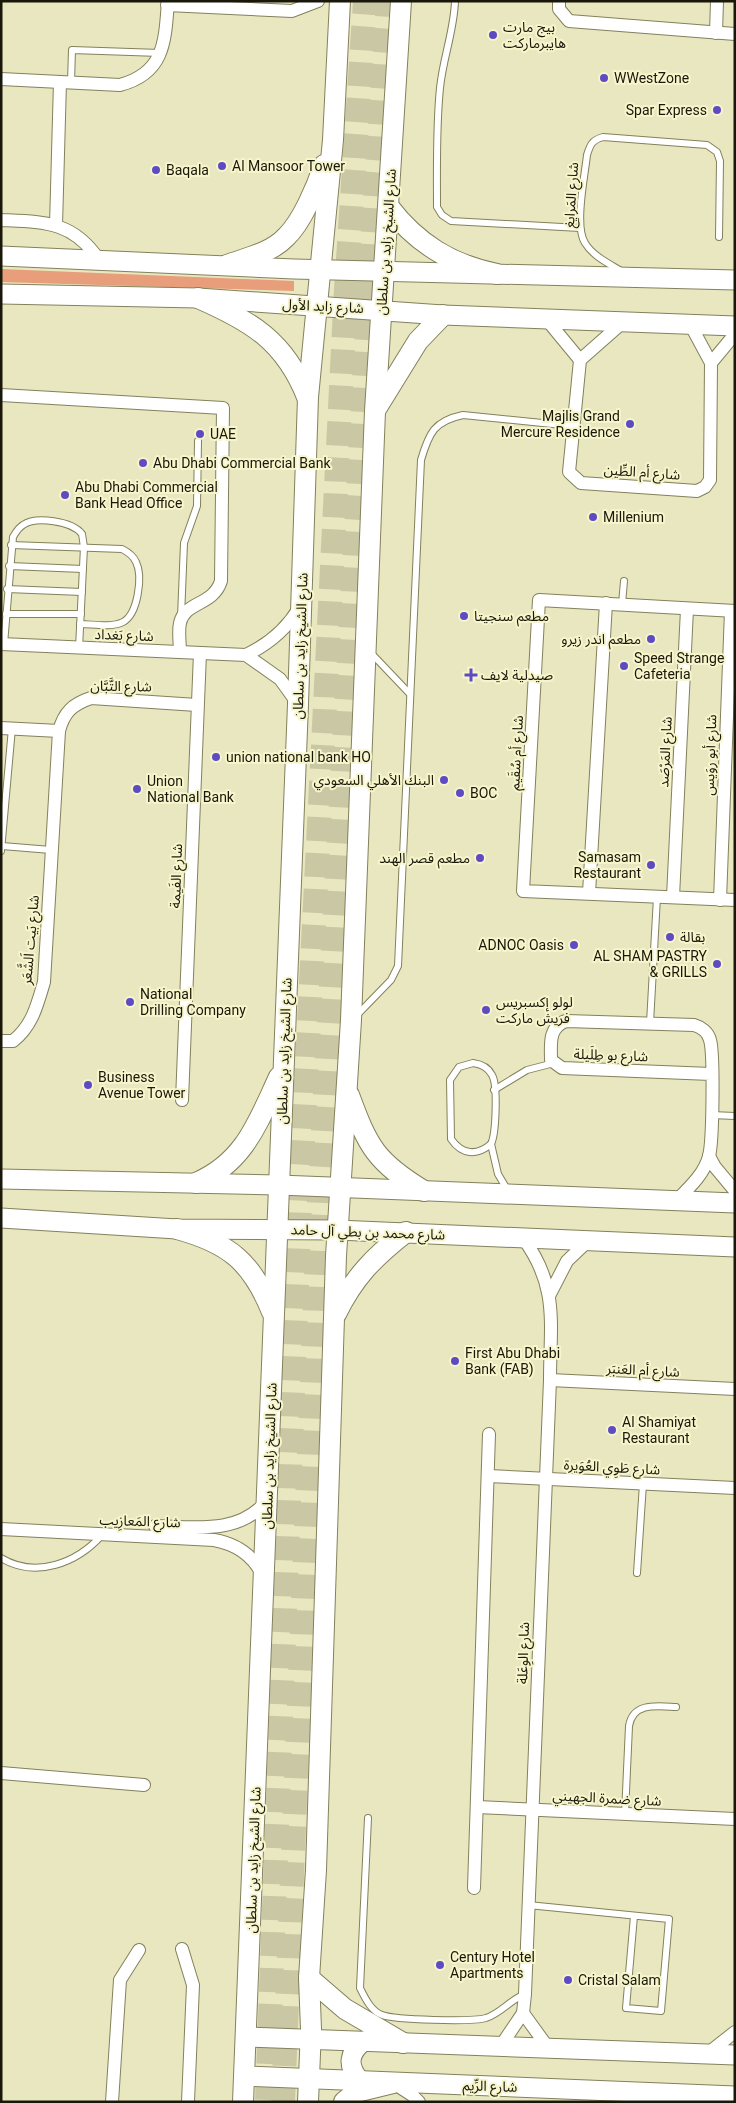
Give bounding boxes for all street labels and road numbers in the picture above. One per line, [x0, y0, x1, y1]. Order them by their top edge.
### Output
street label: شارع المَرايِغ [561, 162, 584, 229]
street label: شارع الشيخ زايد بن سلطان [373, 168, 402, 316]
street label: شارع زايد الأول [282, 296, 364, 319]
street label: شارع أم الطِّين [603, 461, 681, 486]
street label: شارع الشيخ زايد بن سلطان [289, 572, 314, 720]
street label: شارع بَغداد [94, 626, 154, 647]
street label: شارع التَّبَّان [90, 676, 152, 698]
street label: شارع أبو روَيس [700, 714, 722, 796]
street label: شارع أم سُقَيم [505, 715, 529, 791]
street label: شارع المَرْصَد [655, 716, 678, 788]
street label: شارع الفَيمة [167, 843, 188, 909]
street label: شارع بَيت اَلشَّعَر [15, 894, 45, 987]
street label: شارع الشيخ زايد بن سلطان [273, 977, 298, 1125]
street label: شارع بو طِلَيلة [573, 1044, 649, 1067]
street label: شارع محمد بن بطي آل حامد [290, 1221, 446, 1246]
street label: شارع أم العَنبَر [605, 1359, 680, 1383]
street label: شارع الشيخ زايد بن سلطان [258, 1382, 283, 1530]
street label: شارع طَوِي العُوَيرة [563, 1456, 661, 1481]
street label: شارع المَعازِيب [99, 1512, 181, 1533]
street label: شارع الوِعَلة [514, 1622, 535, 1685]
street label: شارع الشيخ زايد بن سلطان [242, 1786, 267, 1934]
street label: شارع ضمرة الجهيني [552, 1787, 662, 1812]
street label: شارع الرِّيم [462, 2077, 518, 2098]

